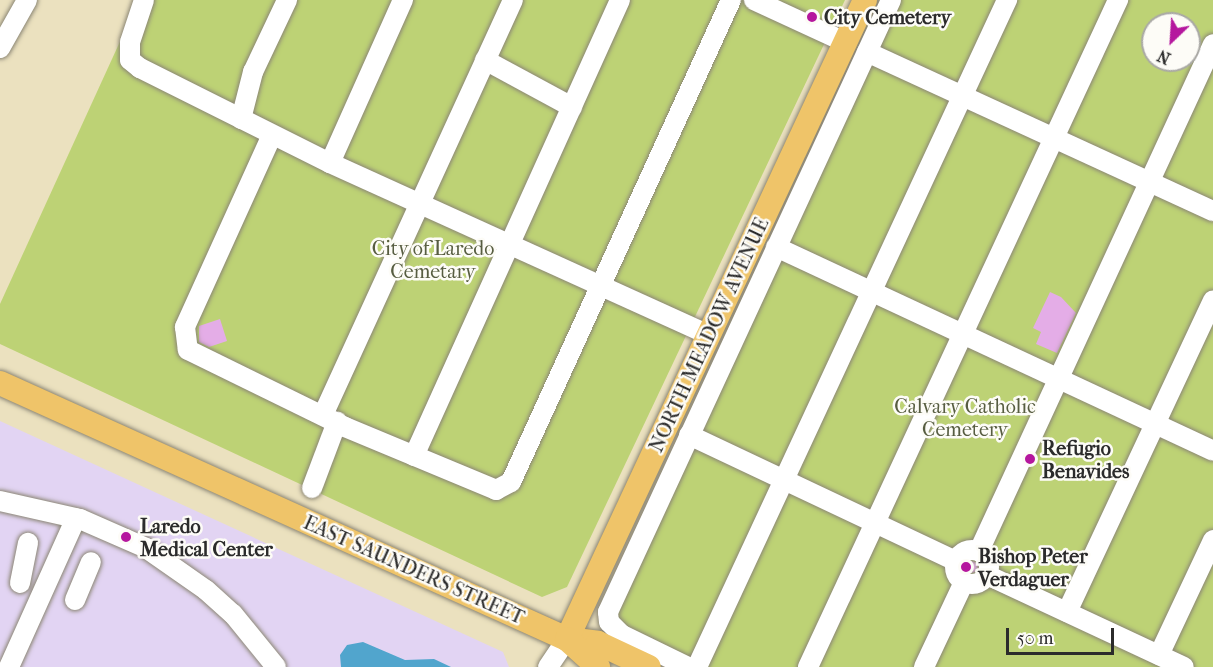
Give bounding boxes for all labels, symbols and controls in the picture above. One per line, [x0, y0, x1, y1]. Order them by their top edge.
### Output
place label: City Cemetery [824, 5, 951, 29]
marker: City Cemetery [805, 10, 819, 24]
north arrow [1141, 12, 1201, 72]
text: N [1155, 46, 1174, 68]
street label: NORTH MEADOW AVENUE [644, 214, 774, 456]
park label: City of Laredo Cemetary [372, 236, 494, 283]
park label: Calvary Catholic Cemetery [894, 395, 1036, 442]
place label: Refugio Benavides [1042, 436, 1129, 483]
marker: Refugio Benavides [1023, 452, 1037, 466]
street label: EAST SAUNDERS STREET [300, 510, 528, 630]
place label: Laredo Medical Center [140, 514, 273, 561]
marker: Laredo Medical Center [117, 528, 135, 546]
place label: Bishop Peter Verdaguer [978, 544, 1088, 591]
marker: Bishop Peter Verdaguer [959, 560, 973, 574]
scale bar [1009, 616, 1117, 654]
text: 50 m [1017, 628, 1053, 649]

